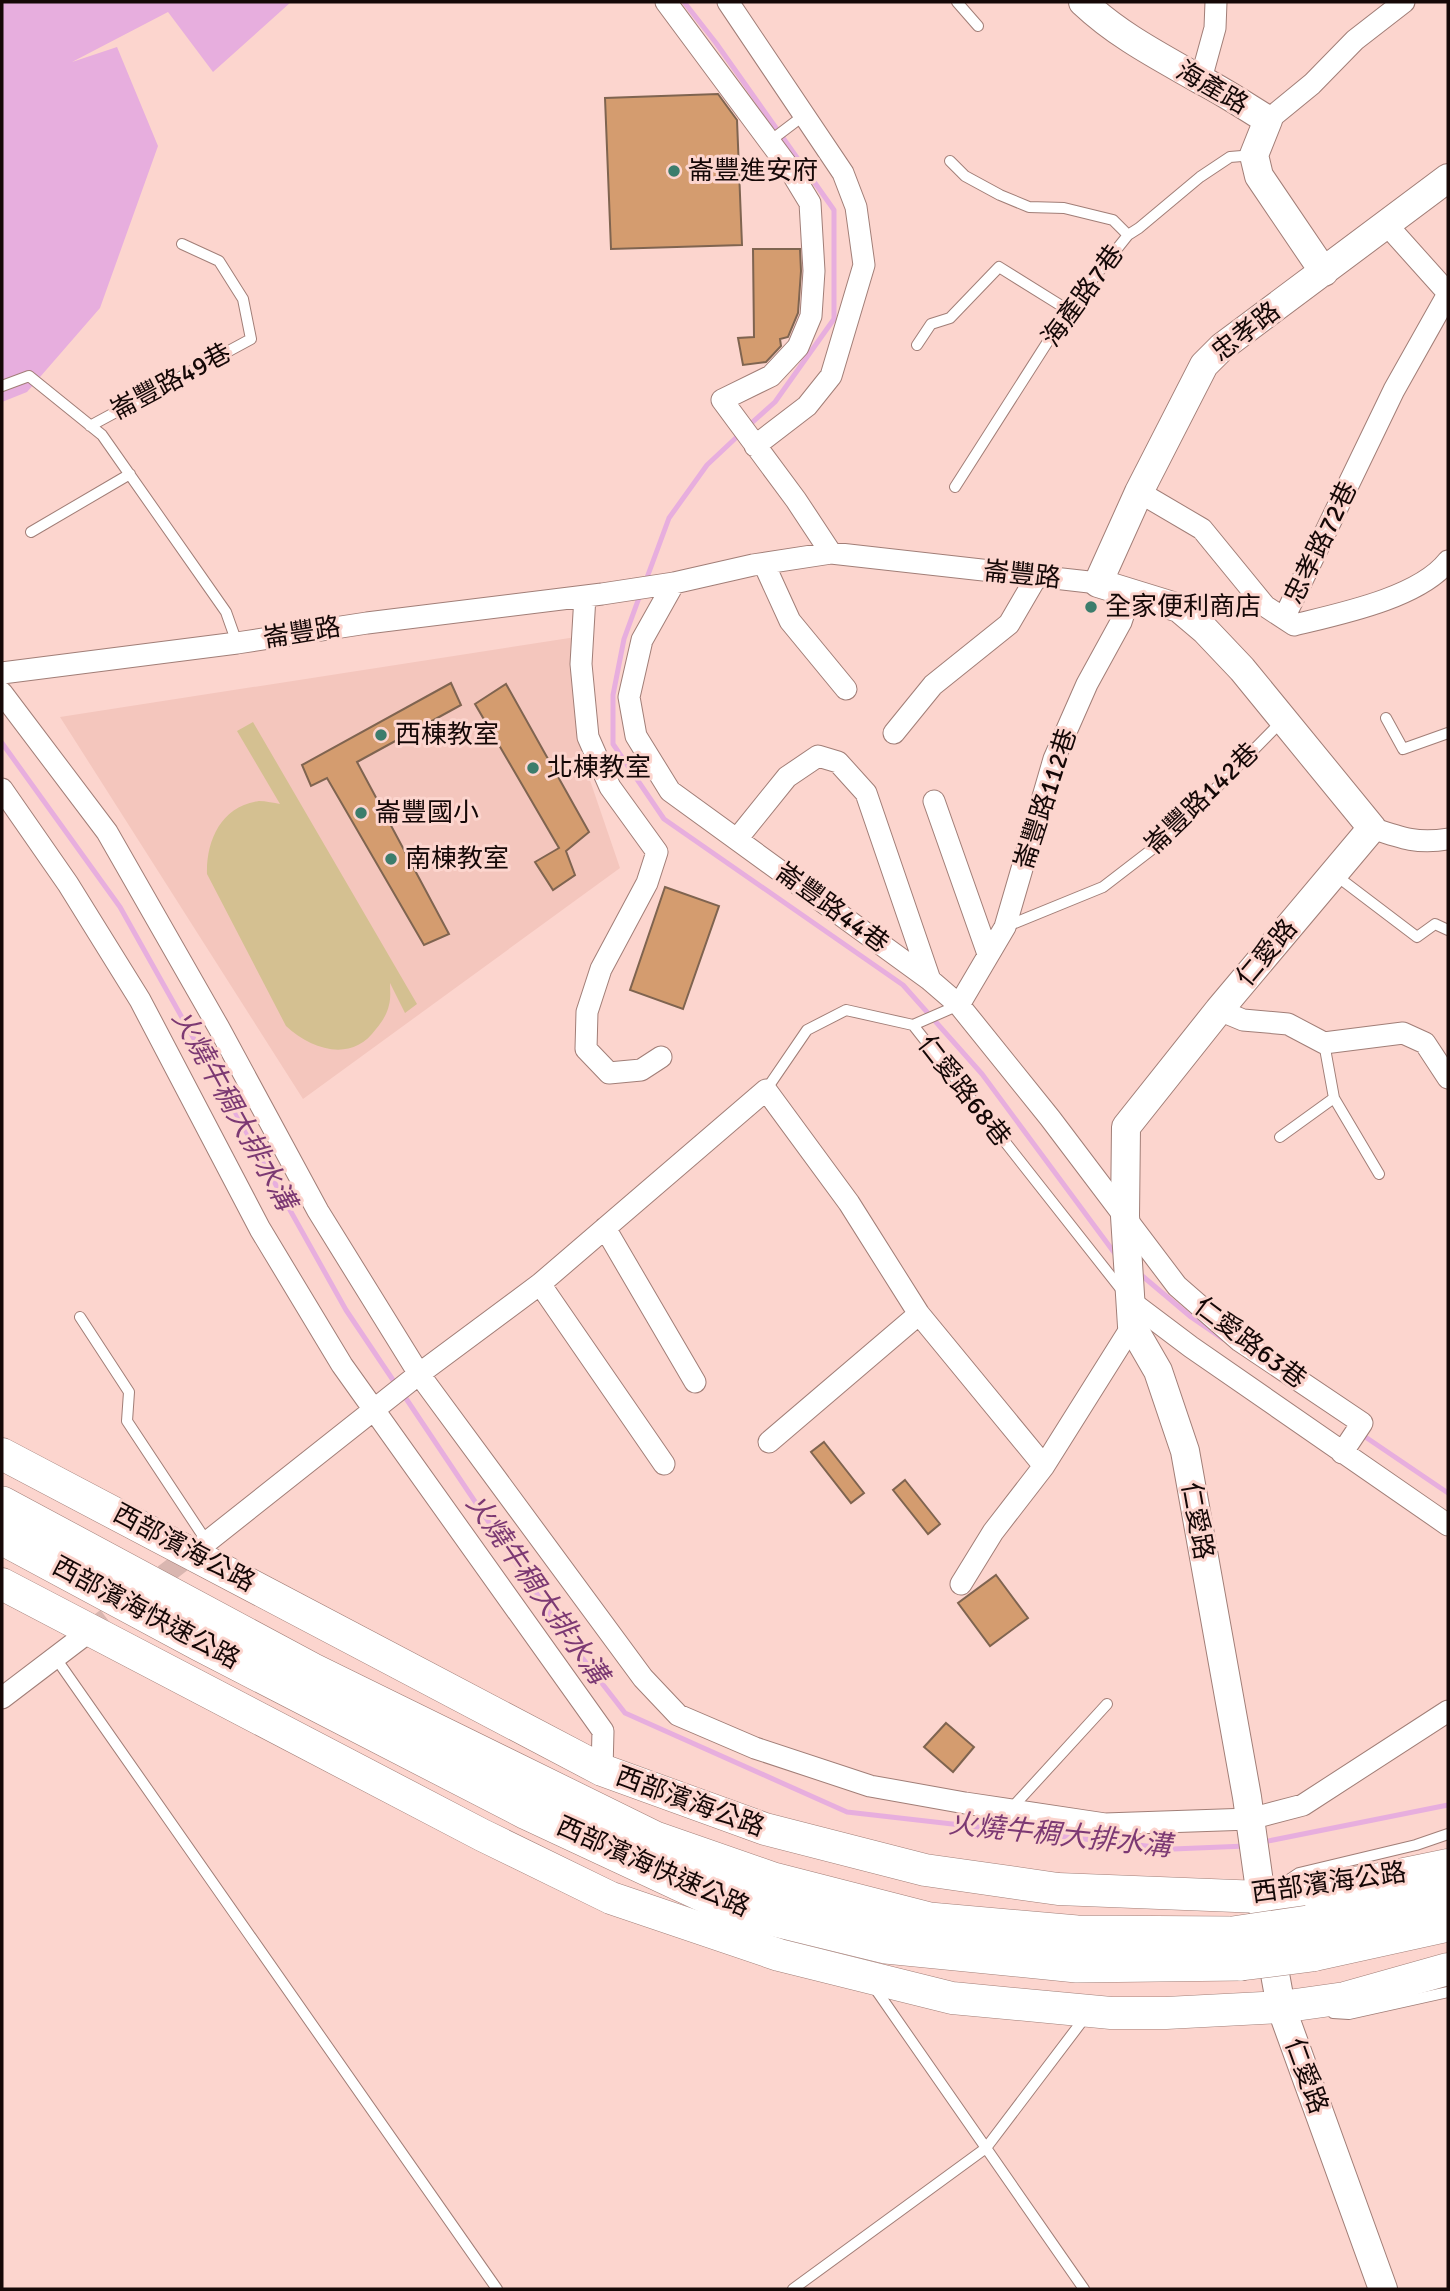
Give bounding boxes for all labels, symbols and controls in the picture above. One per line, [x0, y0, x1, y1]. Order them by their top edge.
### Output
street label: 海產路 [1170, 55, 1254, 121]
place label: 崙豐進安府 [688, 155, 818, 187]
marker: 崙豐進安府 [666, 163, 682, 179]
street label: 海產路7巷 [1035, 239, 1131, 353]
street label: 忠孝路 [1205, 295, 1287, 369]
street label: 崙豐路49巷 [105, 337, 237, 427]
street label: 忠孝路72巷 [1278, 477, 1364, 609]
street label: 崙豐路 [982, 555, 1062, 595]
place label: 全家便利商店 [1105, 591, 1261, 623]
marker: 全家便利商店 [1083, 599, 1099, 615]
street label: 崙豐路 [261, 611, 343, 655]
place label: 西棟教室 [395, 719, 499, 751]
street label: 崙豐路112巷 [1008, 725, 1084, 873]
marker: 西棟教室 [373, 727, 389, 743]
street label: 崙豐路142巷 [1138, 737, 1266, 861]
place label: 北棟教室 [547, 752, 651, 784]
marker: 北棟教室 [525, 760, 541, 776]
place label: 崙豐國小 [375, 797, 479, 829]
marker: 崙豐國小 [353, 805, 369, 821]
place label: 南棟教室 [405, 843, 509, 875]
marker: 南棟教室 [383, 851, 399, 867]
street label: 崙豐路44巷 [769, 856, 895, 960]
street label: 仁愛路 [1230, 913, 1304, 993]
water label: 火燒牛稠大排水溝 [165, 1004, 305, 1220]
street label: 仁愛路68巷 [911, 1029, 1017, 1153]
street label: 仁愛路63巷 [1188, 1290, 1312, 1396]
street label: 仁愛路 [1174, 1480, 1220, 1562]
water label: 火燒牛稠大排水溝 [459, 1487, 617, 1694]
street label: 西部濱海公路 [108, 1497, 260, 1599]
street label: 西部濱海快速公路 [47, 1550, 245, 1676]
street label: 西部濱海公路 [611, 1760, 769, 1844]
water label: 火燒牛稠大排水溝 [947, 1806, 1177, 1864]
street label: 西部濱海快速公路 [551, 1810, 755, 1924]
street label: 西部濱海公路 [1250, 1856, 1408, 1910]
street label: 仁愛路 [1278, 2034, 1334, 2118]

